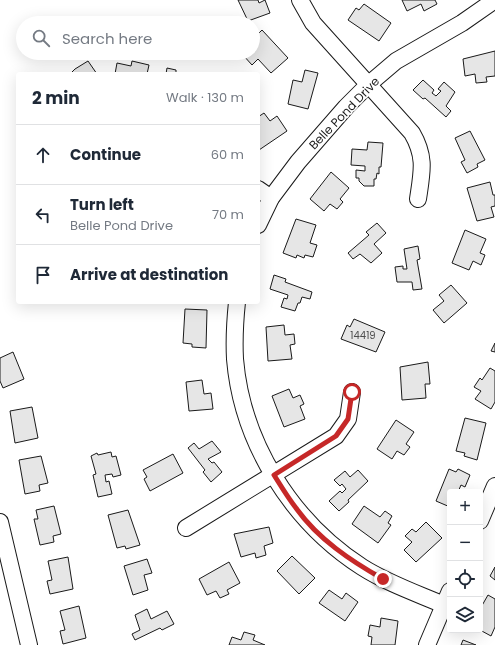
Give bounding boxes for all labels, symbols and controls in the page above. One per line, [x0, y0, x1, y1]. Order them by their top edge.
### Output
search box [16, 16, 260, 60]
icon: search [30, 27, 52, 49]
text: Search here [62, 28, 152, 49]
street label: Belle Pond Drive [305, 73, 383, 153]
text: 2 min [32, 86, 80, 110]
text: Walk · 130 m [166, 88, 244, 107]
icon: ahead [32, 144, 54, 166]
text: Continue [70, 144, 141, 165]
text: 60 m [211, 145, 244, 164]
text: Turn left [70, 194, 134, 215]
icon: left [32, 204, 54, 226]
text: 70 m [212, 205, 244, 224]
text: Belle Pond Drive [70, 216, 173, 235]
icon: arrive [32, 264, 54, 286]
text: Arrive at destination [70, 264, 228, 285]
house number: 14419 [350, 328, 376, 343]
route start [343, 383, 361, 401]
map controls [447, 489, 483, 633]
button: + [447, 489, 483, 525]
button: − [447, 525, 483, 561]
button: locate [447, 561, 483, 597]
route end [374, 570, 392, 588]
button: layers [447, 597, 483, 633]

